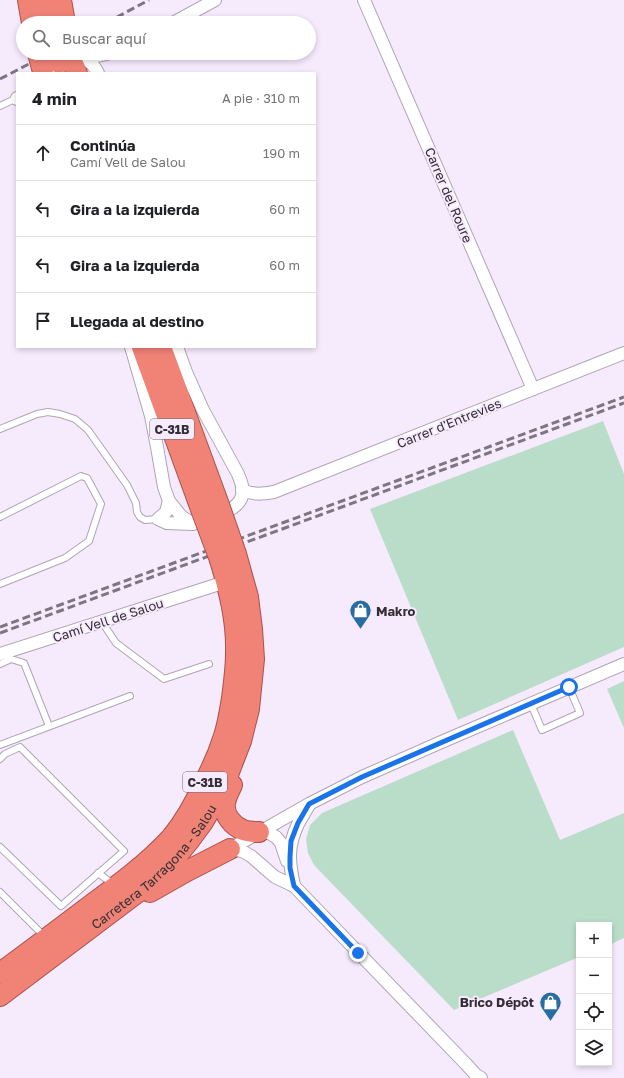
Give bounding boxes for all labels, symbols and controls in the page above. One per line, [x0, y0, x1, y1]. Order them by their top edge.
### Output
search box [16, 16, 316, 60]
icon: search [30, 27, 52, 49]
text: Buscar aquí [62, 29, 146, 47]
text: 4 min [32, 88, 77, 109]
text: A pie · 310 m [222, 90, 300, 106]
text: Continúa [70, 136, 136, 154]
icon: ahead [32, 142, 54, 164]
text: 190 m [263, 145, 300, 161]
street label: Carrer del Roure [422, 145, 476, 245]
text: Camí Vell de Salou [70, 154, 186, 170]
icon: left [32, 198, 54, 220]
text: Gira a la izquierda [70, 200, 200, 218]
text: 60 m [269, 201, 300, 217]
icon: left [32, 254, 54, 276]
text: Gira a la izquierda [70, 256, 200, 274]
text: 60 m [269, 257, 300, 273]
icon: arrive [32, 310, 54, 332]
text: Llegada al destino [70, 312, 204, 330]
street label: Carrer d'Entrevies [394, 395, 504, 451]
road number: C-31B [150, 419, 194, 439]
street label: Camí Vell de Salou [51, 595, 165, 645]
shop icon: Makro [348, 598, 374, 631]
place label: Makro [376, 603, 416, 619]
route start [560, 678, 578, 696]
road number: C-31B [183, 772, 227, 792]
street label: Carretera Tarragona - Salou [88, 801, 219, 933]
map controls [576, 922, 612, 1066]
button: + [576, 922, 612, 958]
route end [349, 944, 367, 962]
button: − [576, 958, 612, 994]
shop icon: Brico Dépôt [537, 989, 563, 1022]
place label: Brico Dépôt [460, 994, 534, 1010]
button: locate [576, 994, 612, 1030]
button: layers [576, 1030, 612, 1066]

